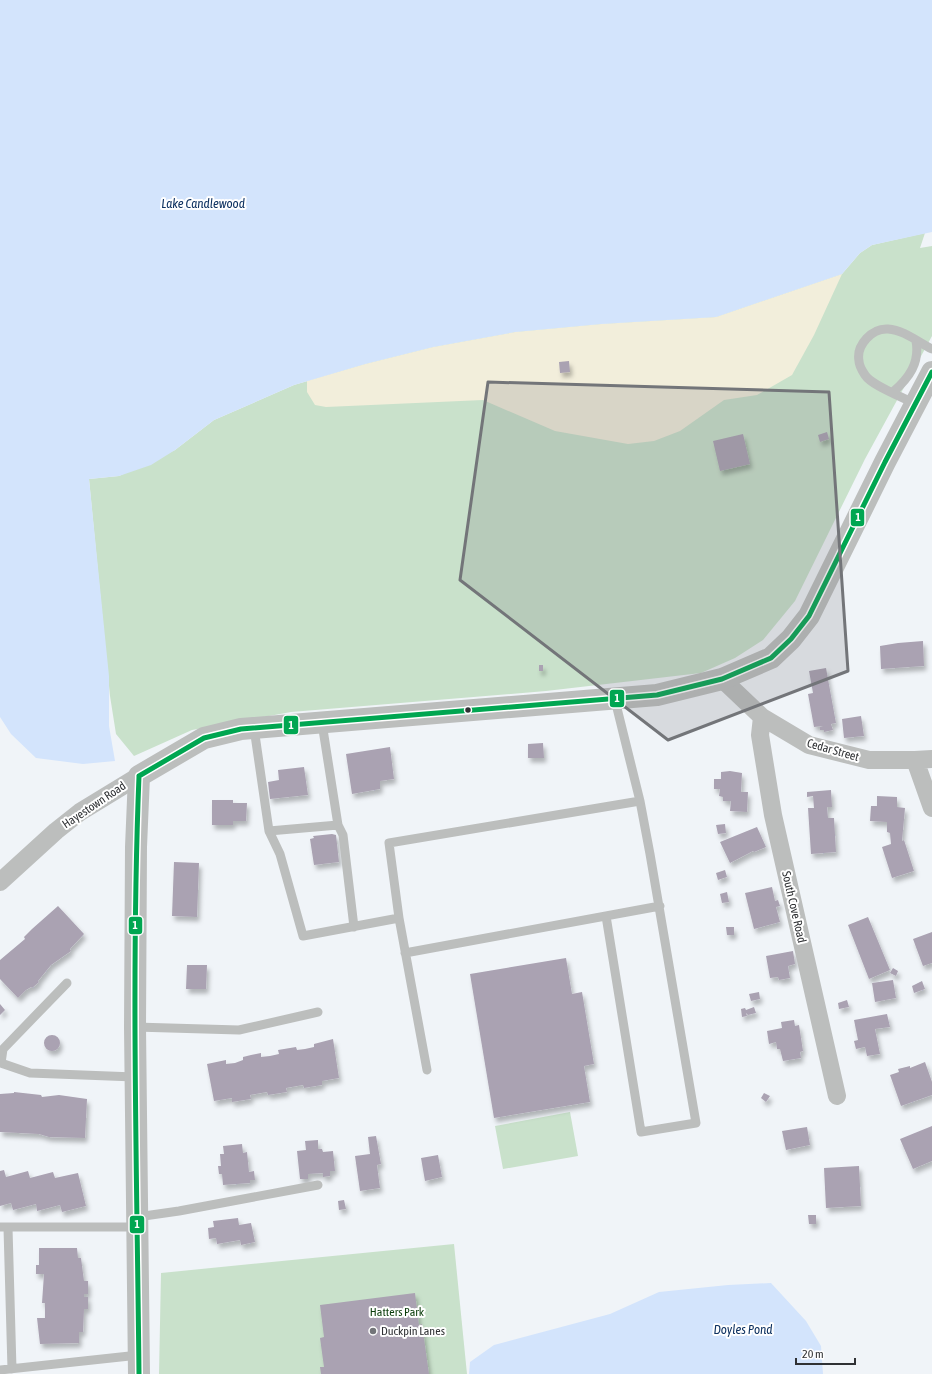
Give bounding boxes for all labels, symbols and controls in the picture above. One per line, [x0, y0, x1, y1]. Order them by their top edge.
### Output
water label: Lake Candlewood [161, 196, 245, 211]
line badge: 1 [850, 508, 865, 527]
text: 1 [855, 511, 861, 523]
line badge: 1 [609, 689, 625, 708]
text: 1 [614, 692, 620, 704]
unlabelled marker [463, 705, 473, 715]
line badge: 1 [283, 715, 299, 735]
text: 1 [288, 719, 294, 731]
street label: Cedar Street [805, 736, 861, 764]
street label: Hayestown Road [60, 779, 128, 831]
street label: South Cove Road [779, 870, 809, 944]
line badge: 1 [128, 916, 143, 935]
text: 1 [132, 919, 138, 931]
line badge: 1 [129, 1215, 145, 1234]
text: 1 [134, 1218, 140, 1230]
park label: Hatters Park [370, 1305, 425, 1319]
water label: Doyles Pond [714, 1322, 772, 1337]
place label: Duckpin Lanes [381, 1324, 445, 1338]
marker: Duckpin Lanes [368, 1326, 378, 1336]
scale bar [796, 1340, 855, 1366]
text: 20 m [802, 1347, 824, 1361]

